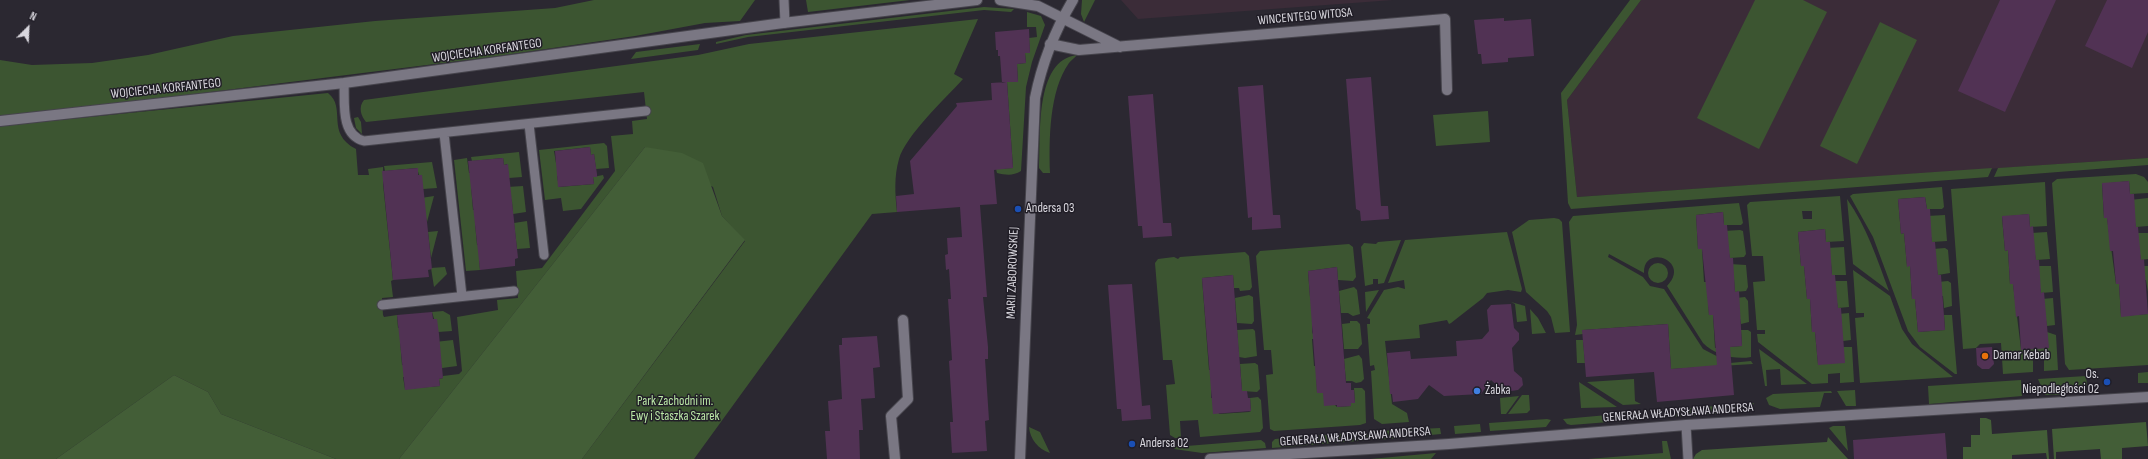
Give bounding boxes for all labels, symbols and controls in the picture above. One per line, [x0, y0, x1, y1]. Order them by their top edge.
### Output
street label: WINCENTEGO WITOSA [1257, 5, 1353, 29]
north arrow [8, 8, 48, 48]
text: N [28, 9, 38, 24]
street label: WOJCIECHA KORFANTEGO [431, 36, 543, 66]
street label: WOJCIECHA KORFANTEGO [110, 75, 222, 103]
place label: Andersa 03 [1026, 201, 1074, 217]
marker: Andersa 03 [1013, 204, 1023, 214]
street label: MARII ZABOROWSKIEJ [1004, 227, 1022, 319]
place label: Damar Kebab [1993, 348, 2050, 364]
marker: Damar Kebab [1980, 351, 1990, 361]
place label: Os. Niepodległości 02 [2022, 367, 2099, 398]
marker: Os. Niepodległości 02 [2102, 377, 2112, 387]
place label: Żabka [1485, 383, 1511, 399]
marker: Żabka [1472, 386, 1482, 396]
park label: Park Zachodni im. Ewy i Staszka Szarek [631, 394, 719, 425]
street label: GENERAŁA WŁADYSŁAWA ANDERSA [1602, 400, 1754, 426]
street label: GENERAŁA WŁADYSŁAWA ANDERSA [1279, 424, 1431, 450]
place label: Andersa 02 [1140, 436, 1188, 452]
marker: Andersa 02 [1127, 439, 1137, 449]

